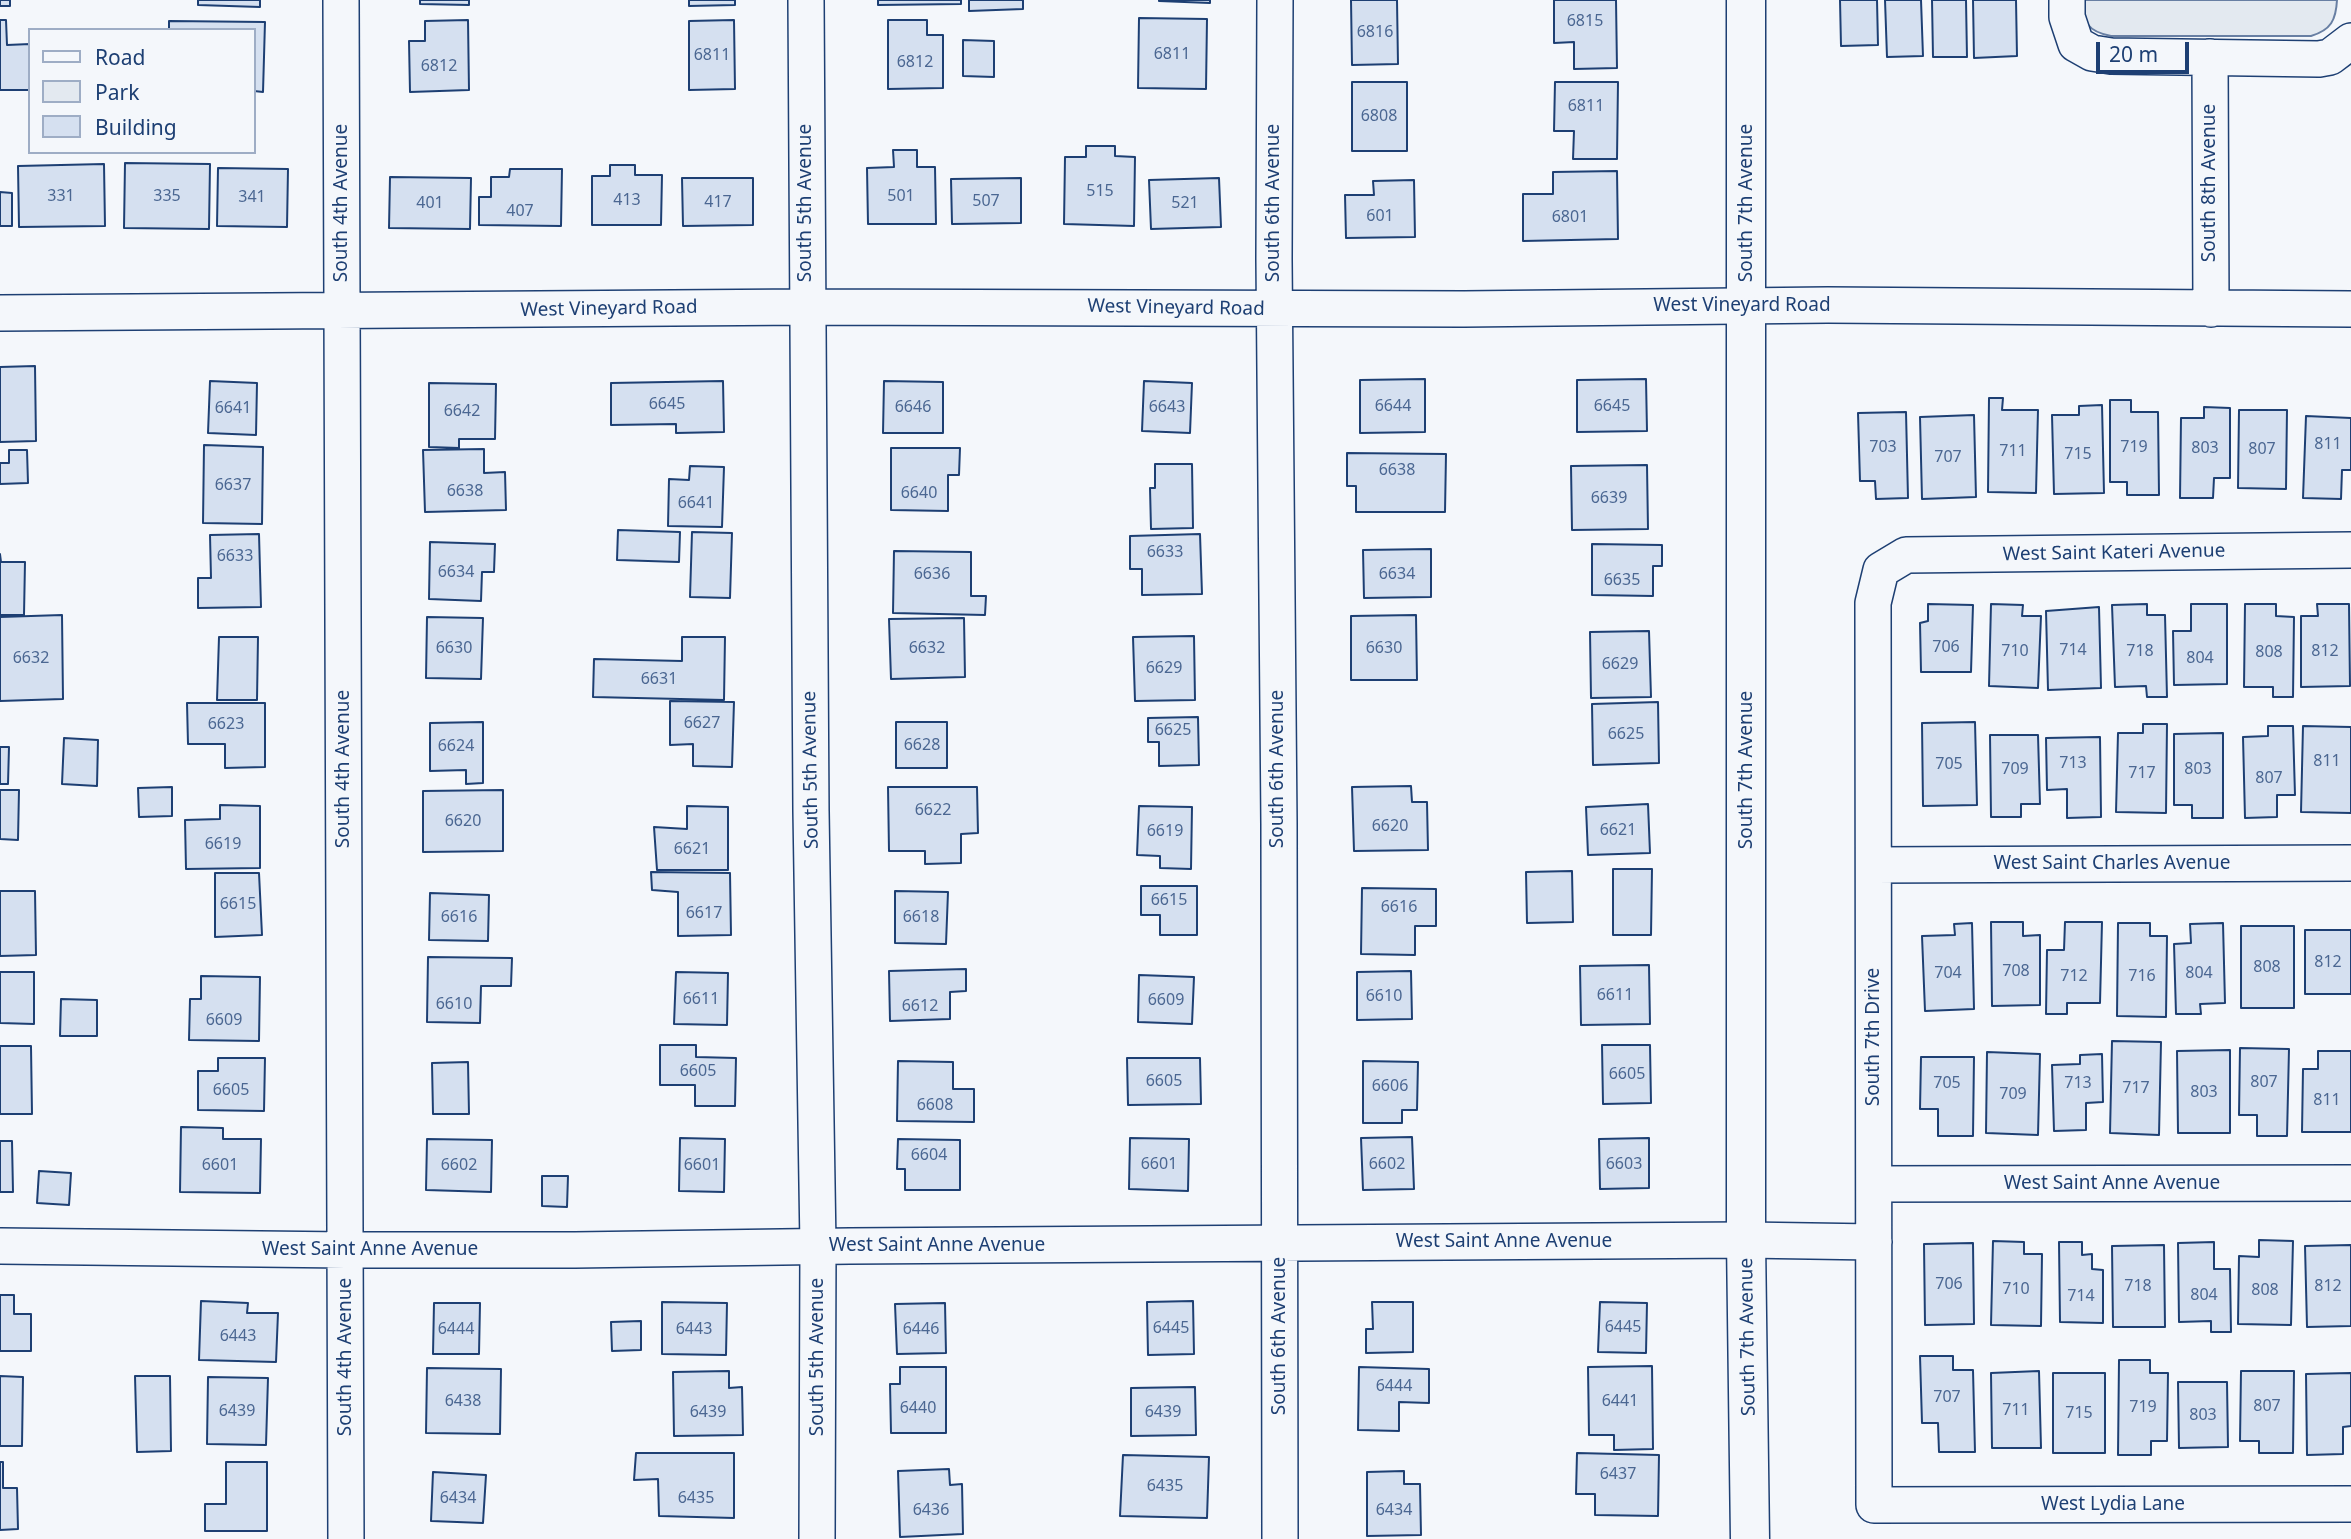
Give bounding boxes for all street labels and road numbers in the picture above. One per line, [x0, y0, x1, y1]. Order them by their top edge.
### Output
street label: South 8th Avenue [2199, 104, 2221, 262]
street label: South 4th Avenue [331, 124, 353, 282]
street label: South 5th Avenue [795, 124, 817, 282]
street label: South 6th Avenue [1263, 124, 1285, 282]
street label: South 7th Avenue [1736, 124, 1758, 282]
street label: West Vineyard Road [1087, 295, 1265, 321]
street label: West Vineyard Road [1653, 295, 1831, 317]
street label: West Vineyard Road [520, 296, 698, 322]
street label: West Saint Kateri Avenue [2002, 540, 2226, 566]
street label: South 4th Avenue [333, 690, 355, 848]
street label: South 6th Avenue [1267, 690, 1289, 848]
street label: South 5th Avenue [798, 691, 824, 849]
street label: South 7th Avenue [1736, 691, 1758, 849]
street label: West Saint Charles Avenue [1993, 853, 2231, 875]
street label: South 7th Drive [1863, 968, 1885, 1106]
street label: West Saint Anne Avenue [2004, 1173, 2220, 1195]
street label: West Saint Anne Avenue [1396, 1231, 1612, 1253]
street label: West Saint Anne Avenue [829, 1235, 1045, 1257]
street label: West Saint Anne Avenue [262, 1239, 478, 1261]
street label: South 6th Avenue [1269, 1257, 1291, 1415]
street label: South 7th Avenue [1735, 1258, 1761, 1416]
street label: South 4th Avenue [335, 1278, 357, 1436]
street label: South 5th Avenue [807, 1278, 829, 1436]
street label: West Lydia Lane [2041, 1494, 2185, 1516]

